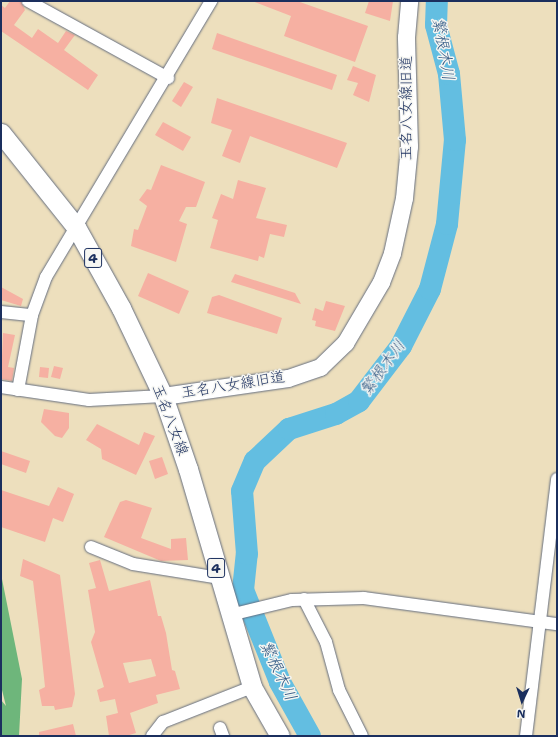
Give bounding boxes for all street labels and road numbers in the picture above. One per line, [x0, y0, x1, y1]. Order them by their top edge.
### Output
street label: 玉名八女線旧道 [398, 56, 416, 160]
road number: 4 [84, 246, 102, 270]
street label: 玉名八女線旧道 [180, 368, 286, 402]
street label: 玉名八女線 [148, 382, 192, 458]
road number: 4 [207, 556, 225, 580]

